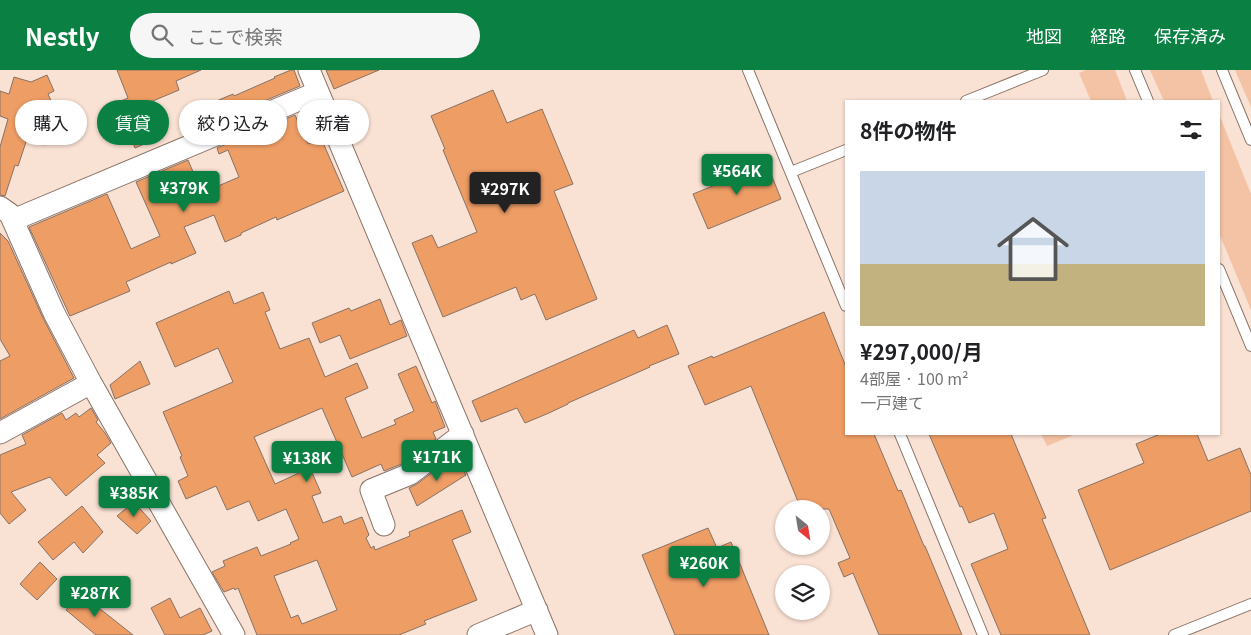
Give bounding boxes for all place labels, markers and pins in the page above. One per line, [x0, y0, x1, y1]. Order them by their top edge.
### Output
pin: ¥564K [702, 154, 772, 196]
pin: ¥379K [149, 170, 219, 213]
pin: ¥297K [470, 172, 540, 214]
pin: ¥138K [272, 440, 342, 483]
pin: ¥171K [402, 440, 472, 482]
pin: ¥385K [99, 476, 169, 518]
pin: ¥260K [669, 546, 739, 588]
pin: ¥287K [60, 576, 130, 618]

